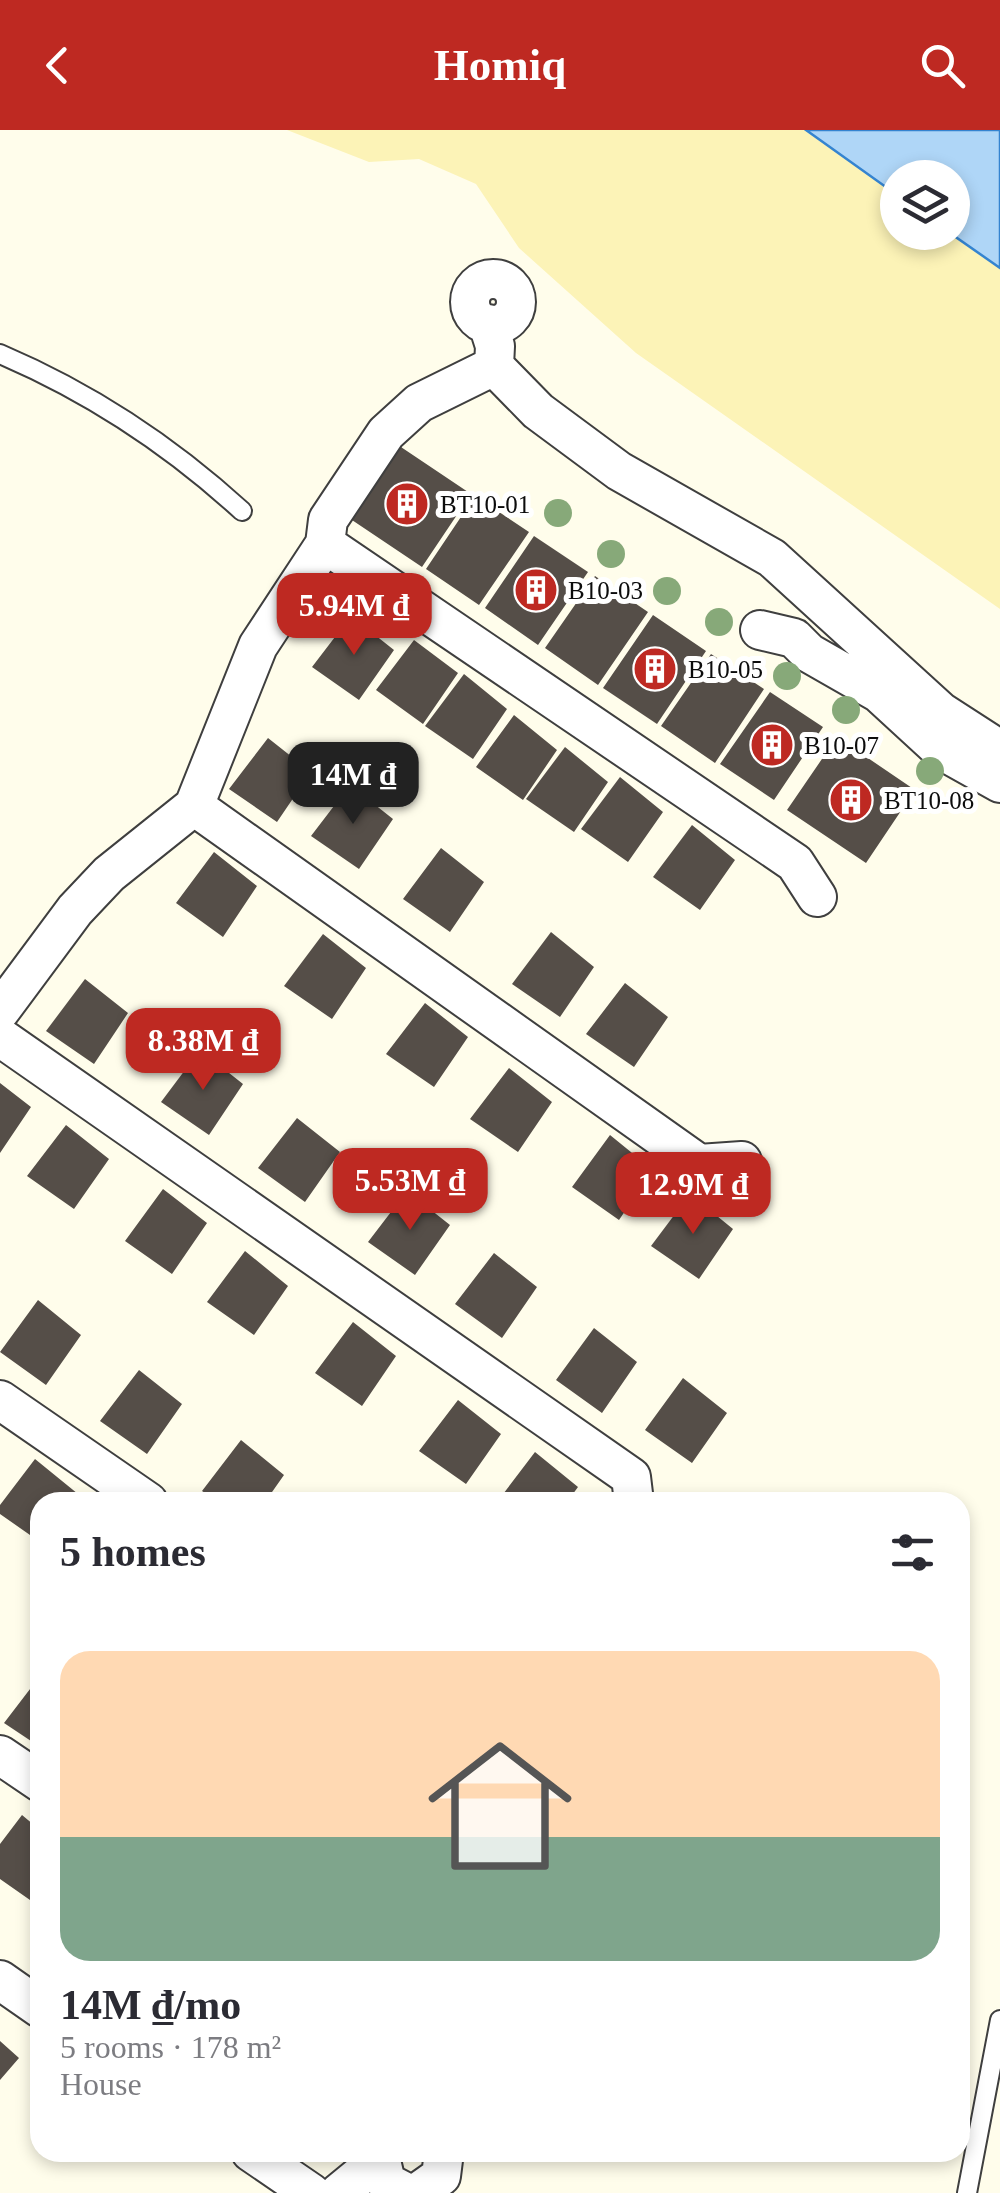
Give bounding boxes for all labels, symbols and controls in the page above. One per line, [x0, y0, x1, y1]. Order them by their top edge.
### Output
icon: back [30, 38, 85, 93]
icon: search [915, 38, 970, 93]
text: Homiq [434, 40, 566, 90]
map controls [880, 160, 970, 250]
button: layers [880, 160, 970, 250]
building icon: BT10-01 [384, 481, 430, 527]
place label: BT10-01 [440, 491, 530, 518]
building icon: B10-03 [513, 567, 559, 613]
pin: 5.94M ₫ [262, 573, 446, 658]
place label: B10-03 [568, 577, 643, 604]
text: 5.94M ₫ [299, 587, 409, 623]
building icon: B10-05 [632, 646, 678, 692]
place label: B10-05 [688, 656, 763, 683]
building icon: B10-07 [749, 722, 795, 768]
place label: B10-07 [804, 732, 879, 759]
pin: 14M ₫ [283, 742, 423, 827]
text: 14M ₫ [310, 756, 396, 792]
building icon: BT10-08 [828, 777, 874, 823]
place label: BT10-08 [884, 787, 974, 814]
pin: 8.38M ₫ [111, 1008, 295, 1093]
text: 8.38M ₫ [148, 1022, 258, 1058]
pin: 5.53M ₫ [318, 1148, 502, 1233]
pin: 12.9M ₫ [601, 1152, 785, 1237]
text: 5.53M ₫ [355, 1162, 465, 1198]
text: 12.9M ₫ [638, 1166, 748, 1202]
icon: filters [885, 1525, 940, 1580]
text: 5 homes [60, 1529, 206, 1575]
icon: home [410, 1716, 590, 1896]
text: 14M ₫/mo [60, 1982, 241, 2028]
text: 5 rooms · 178 m² [60, 2029, 281, 2065]
text: House [60, 2066, 142, 2102]

